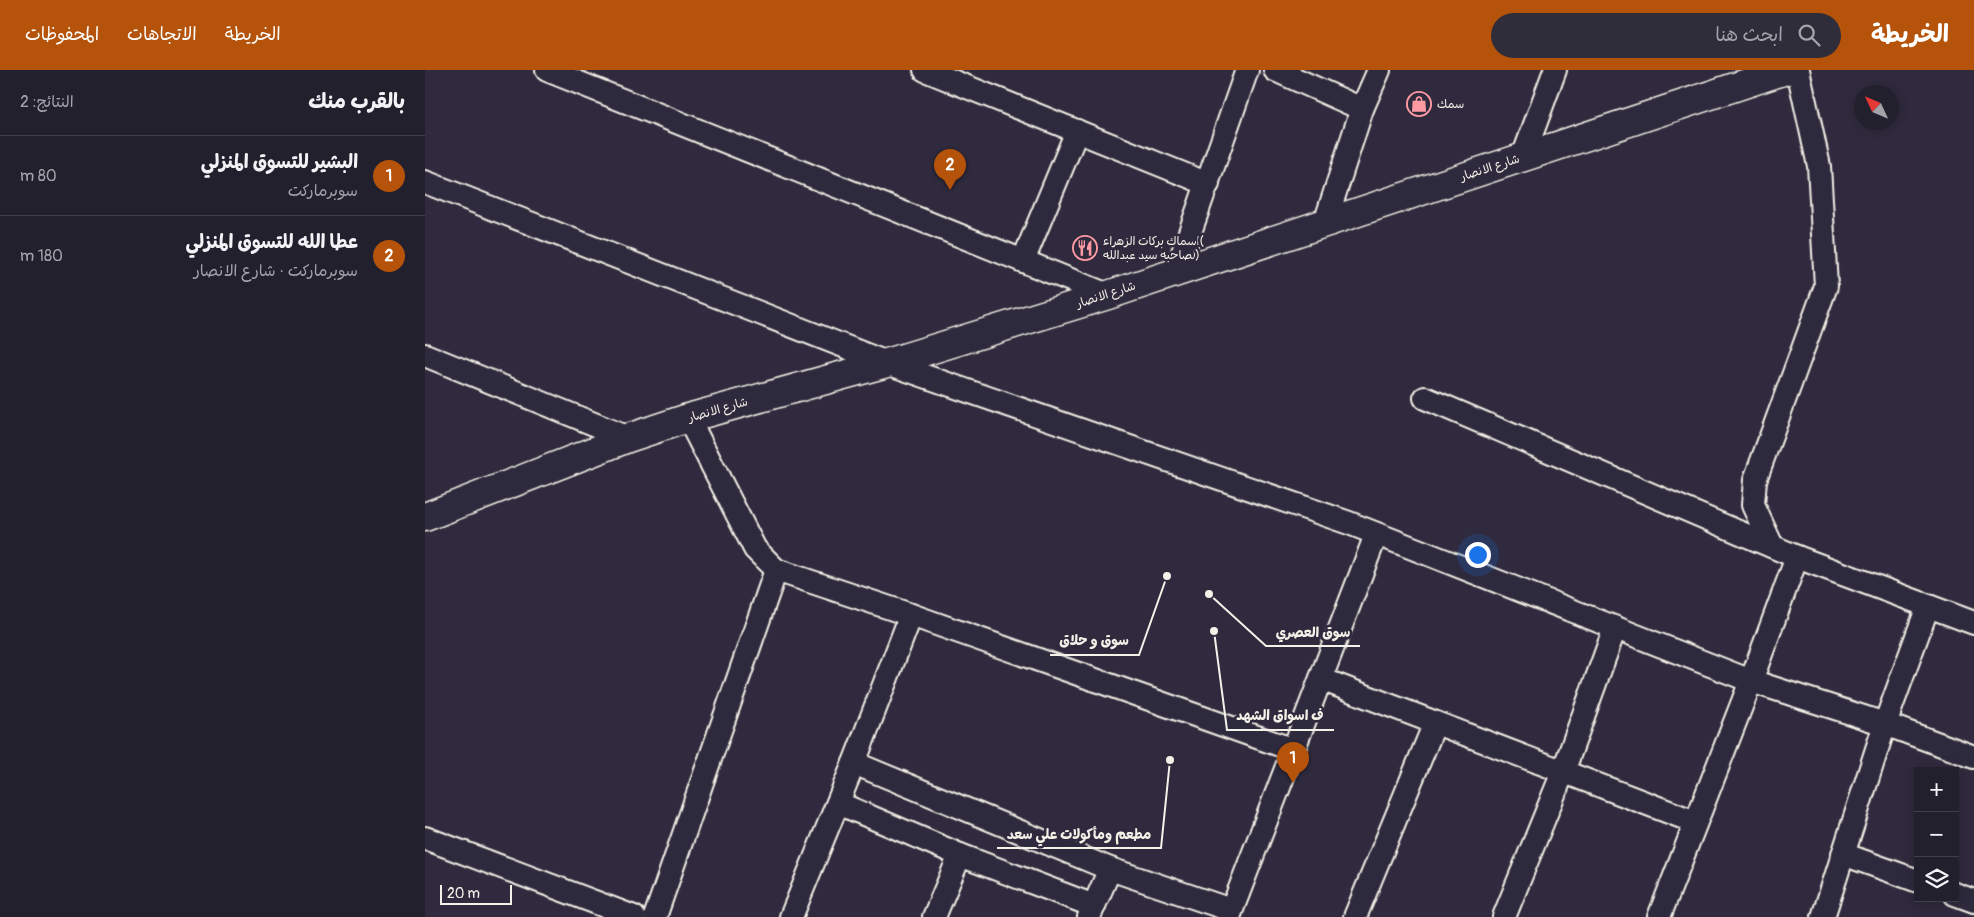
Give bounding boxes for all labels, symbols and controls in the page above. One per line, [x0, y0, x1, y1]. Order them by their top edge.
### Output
search box [1491, 13, 1841, 58]
text: الخريطة [1871, 20, 1949, 49]
icon: search [1795, 21, 1823, 49]
text: المحفوظات [25, 23, 99, 46]
text: الاتجاهات [127, 23, 197, 46]
text: الخريطة [225, 23, 281, 46]
text: ابحث هنا [1715, 23, 1783, 47]
north arrow [1854, 85, 1899, 130]
text: بالقرب منك [308, 88, 405, 115]
shop icon: سمك [1406, 91, 1432, 117]
text: النتائج: 2 [20, 92, 74, 112]
place label: سمك [1437, 97, 1464, 112]
pin: 2 [934, 149, 966, 190]
text: البشير للتسوق المنزلي [201, 150, 358, 174]
street label: شارع الانصار [1458, 151, 1522, 186]
text: 80 m [20, 166, 57, 186]
text: 1 [386, 166, 392, 186]
text: سوبرماركت [288, 181, 358, 201]
text: عطا الله للتسوق المنزلي [186, 230, 358, 254]
place label: اسماك بركات الزهراء( لصاحبه سيد عبدالله) [1103, 234, 1204, 263]
restaurant icon: اسماك بركات الزهراء( لصاحبه سيد عبدالله) [1072, 235, 1098, 261]
text: 180 m [20, 246, 63, 266]
text: 2 [385, 246, 393, 266]
text: سوبرماركت · شارع الانصار [194, 261, 358, 281]
street label: شارع الانصار [1074, 278, 1138, 313]
street label: شارع الانصار [685, 394, 750, 427]
your location [1465, 542, 1491, 568]
callout: سوق العصري [1266, 617, 1360, 646]
text: سوق العصري [1276, 624, 1350, 643]
callout: سوق و حلاق [1050, 626, 1139, 655]
text: سوق و حلاق [1059, 632, 1129, 650]
callout: ف اسواق الشهد [1227, 701, 1334, 730]
text: ف اسواق الشهد [1236, 707, 1324, 725]
pin: 1 [1277, 742, 1309, 783]
map controls [1914, 767, 1959, 902]
button: + [1914, 767, 1959, 812]
button: − [1914, 812, 1959, 857]
callout: مطعم ومأكولات علي سعد [997, 819, 1161, 848]
text: مطعم ومأكولات علي سعد [1007, 825, 1151, 847]
button: layers [1914, 857, 1959, 902]
scale bar [440, 882, 513, 905]
text: 20 m [447, 885, 480, 902]

